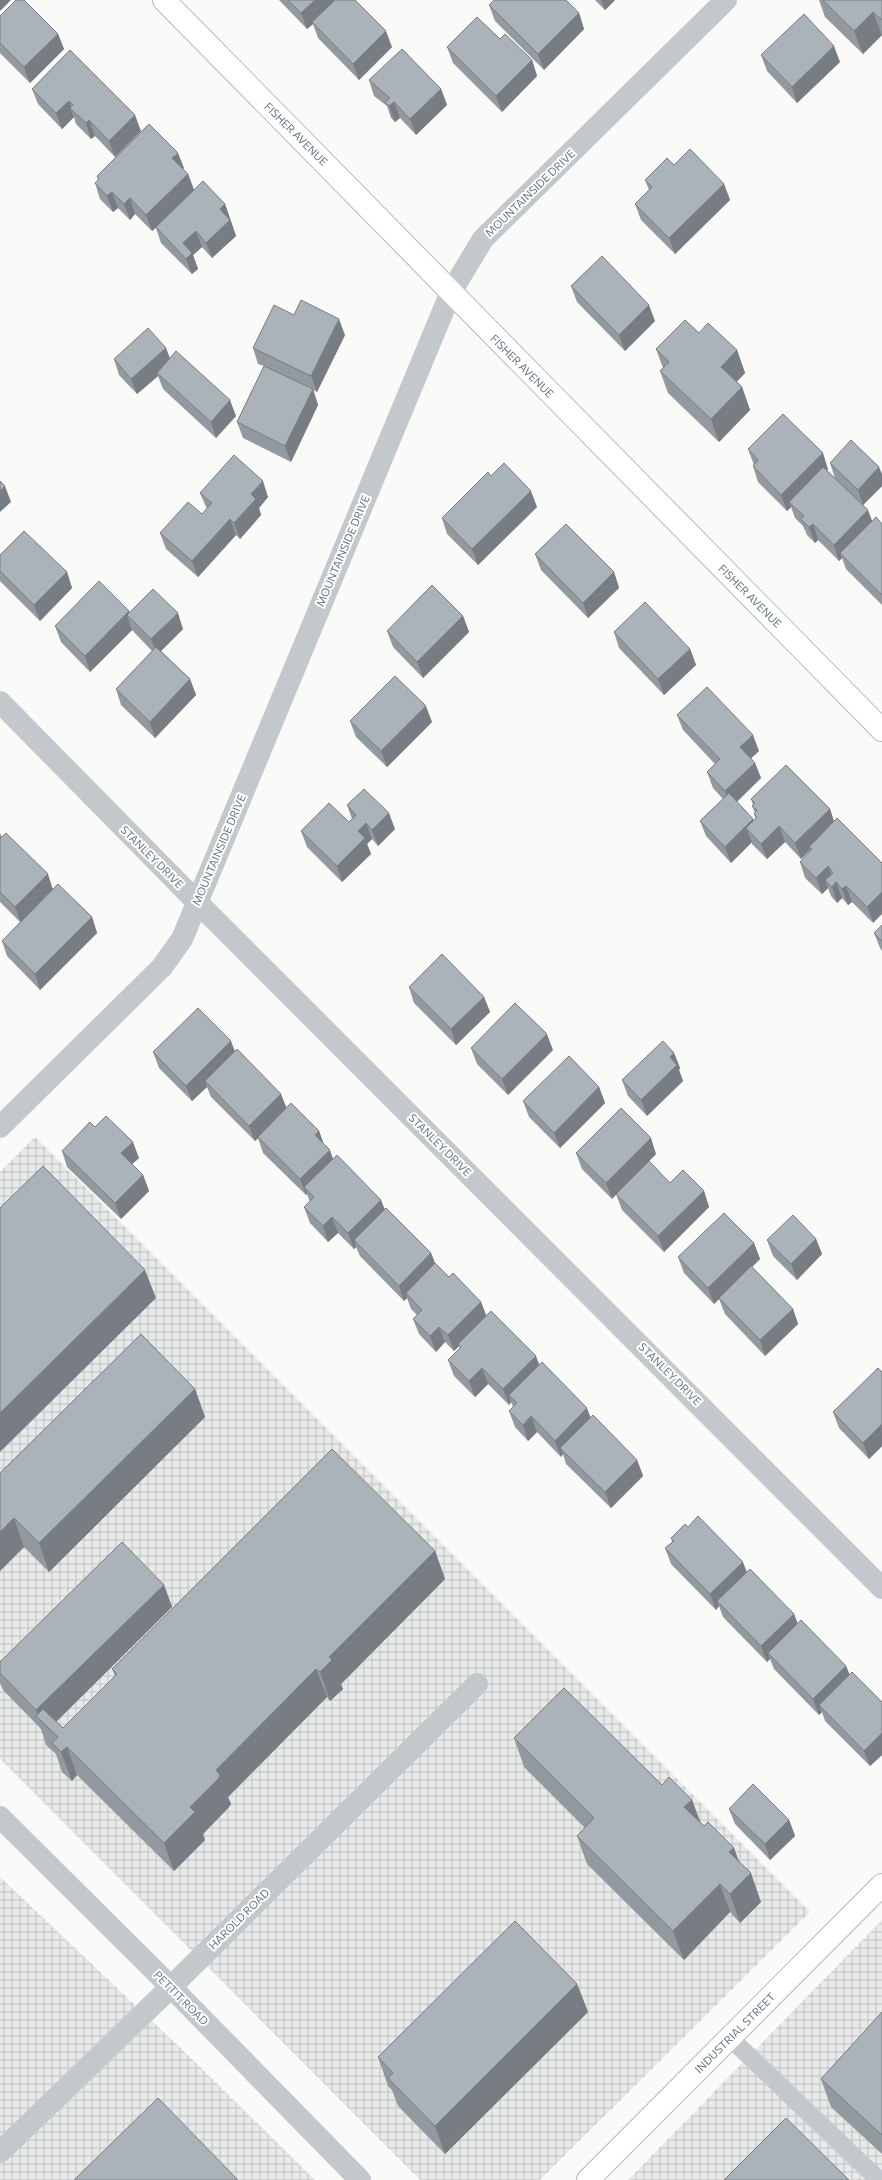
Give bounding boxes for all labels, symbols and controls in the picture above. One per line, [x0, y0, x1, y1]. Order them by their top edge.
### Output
street label: FISHER AVENUE [262, 99, 331, 168]
street label: MOUNTAINSIDE DRIVE [482, 146, 577, 239]
street label: FISHER AVENUE [488, 331, 557, 400]
street label: MOUNTAINSIDE DRIVE [313, 493, 372, 608]
street label: FISHER AVENUE [716, 561, 785, 630]
street label: MOUNTAINSIDE DRIVE [189, 792, 248, 907]
street label: STANLEY DRIVE [118, 823, 186, 891]
street label: STANLEY DRIVE [406, 1111, 474, 1179]
street label: STANLEY DRIVE [636, 1340, 704, 1408]
street label: HAROLD ROAD [206, 1886, 272, 1952]
street label: PETTIT ROAD [152, 1968, 211, 2027]
street label: INDUSTRIAL STREET [692, 1990, 777, 2075]

